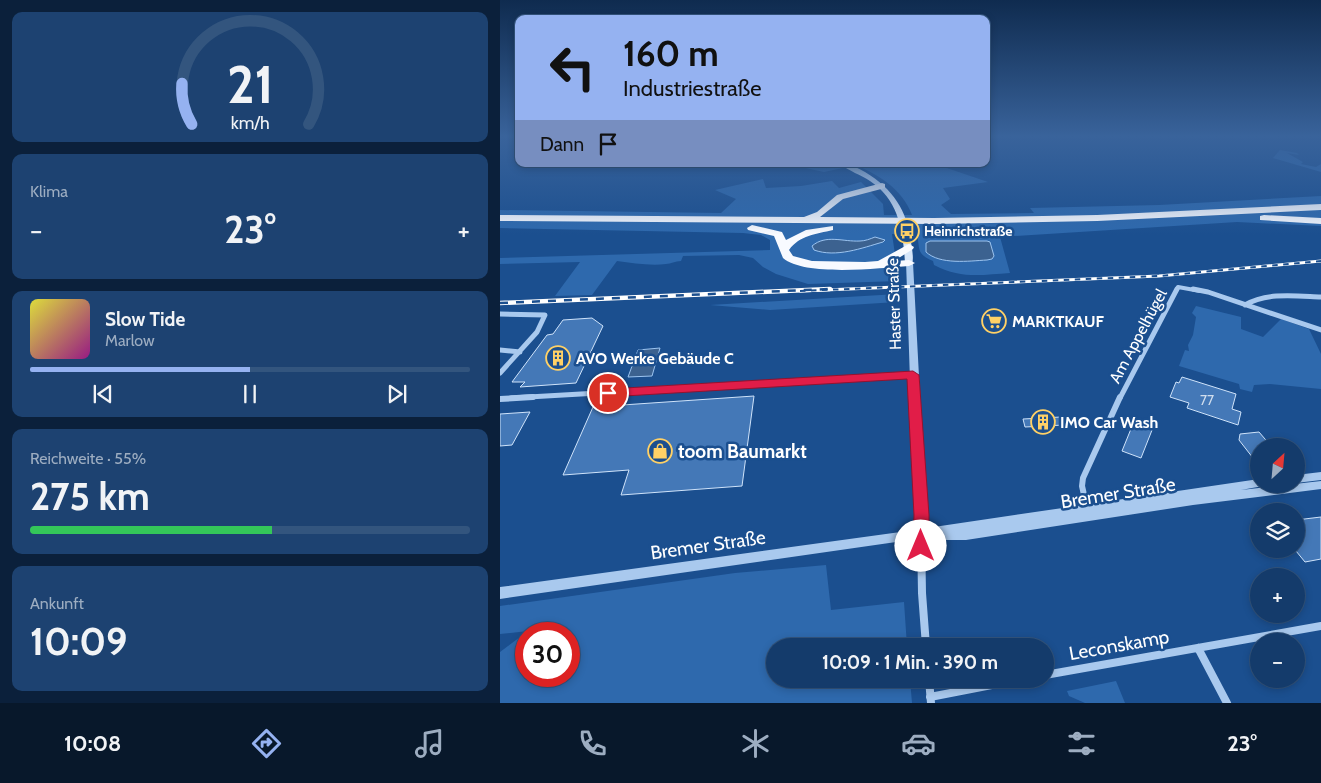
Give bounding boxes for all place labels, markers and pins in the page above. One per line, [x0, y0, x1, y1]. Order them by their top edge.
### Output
bus stop icon: Heinrichstraße [894, 218, 920, 244]
place label: Heinrichstraße [924, 222, 1013, 240]
supermarket icon: MARKTKAUF [981, 308, 1007, 334]
place label: MARKTKAUF [1012, 312, 1104, 331]
building icon: AVO Werke Gebäude C [545, 345, 571, 371]
place label: AVO Werke Gebäude C [576, 349, 734, 368]
pin [587, 372, 629, 414]
building icon: IMO Car Wash [1030, 409, 1056, 435]
place label: IMO Car Wash [1060, 413, 1158, 432]
shop icon: toom Baumarkt [647, 438, 673, 464]
place label: toom Baumarkt [678, 440, 807, 463]

